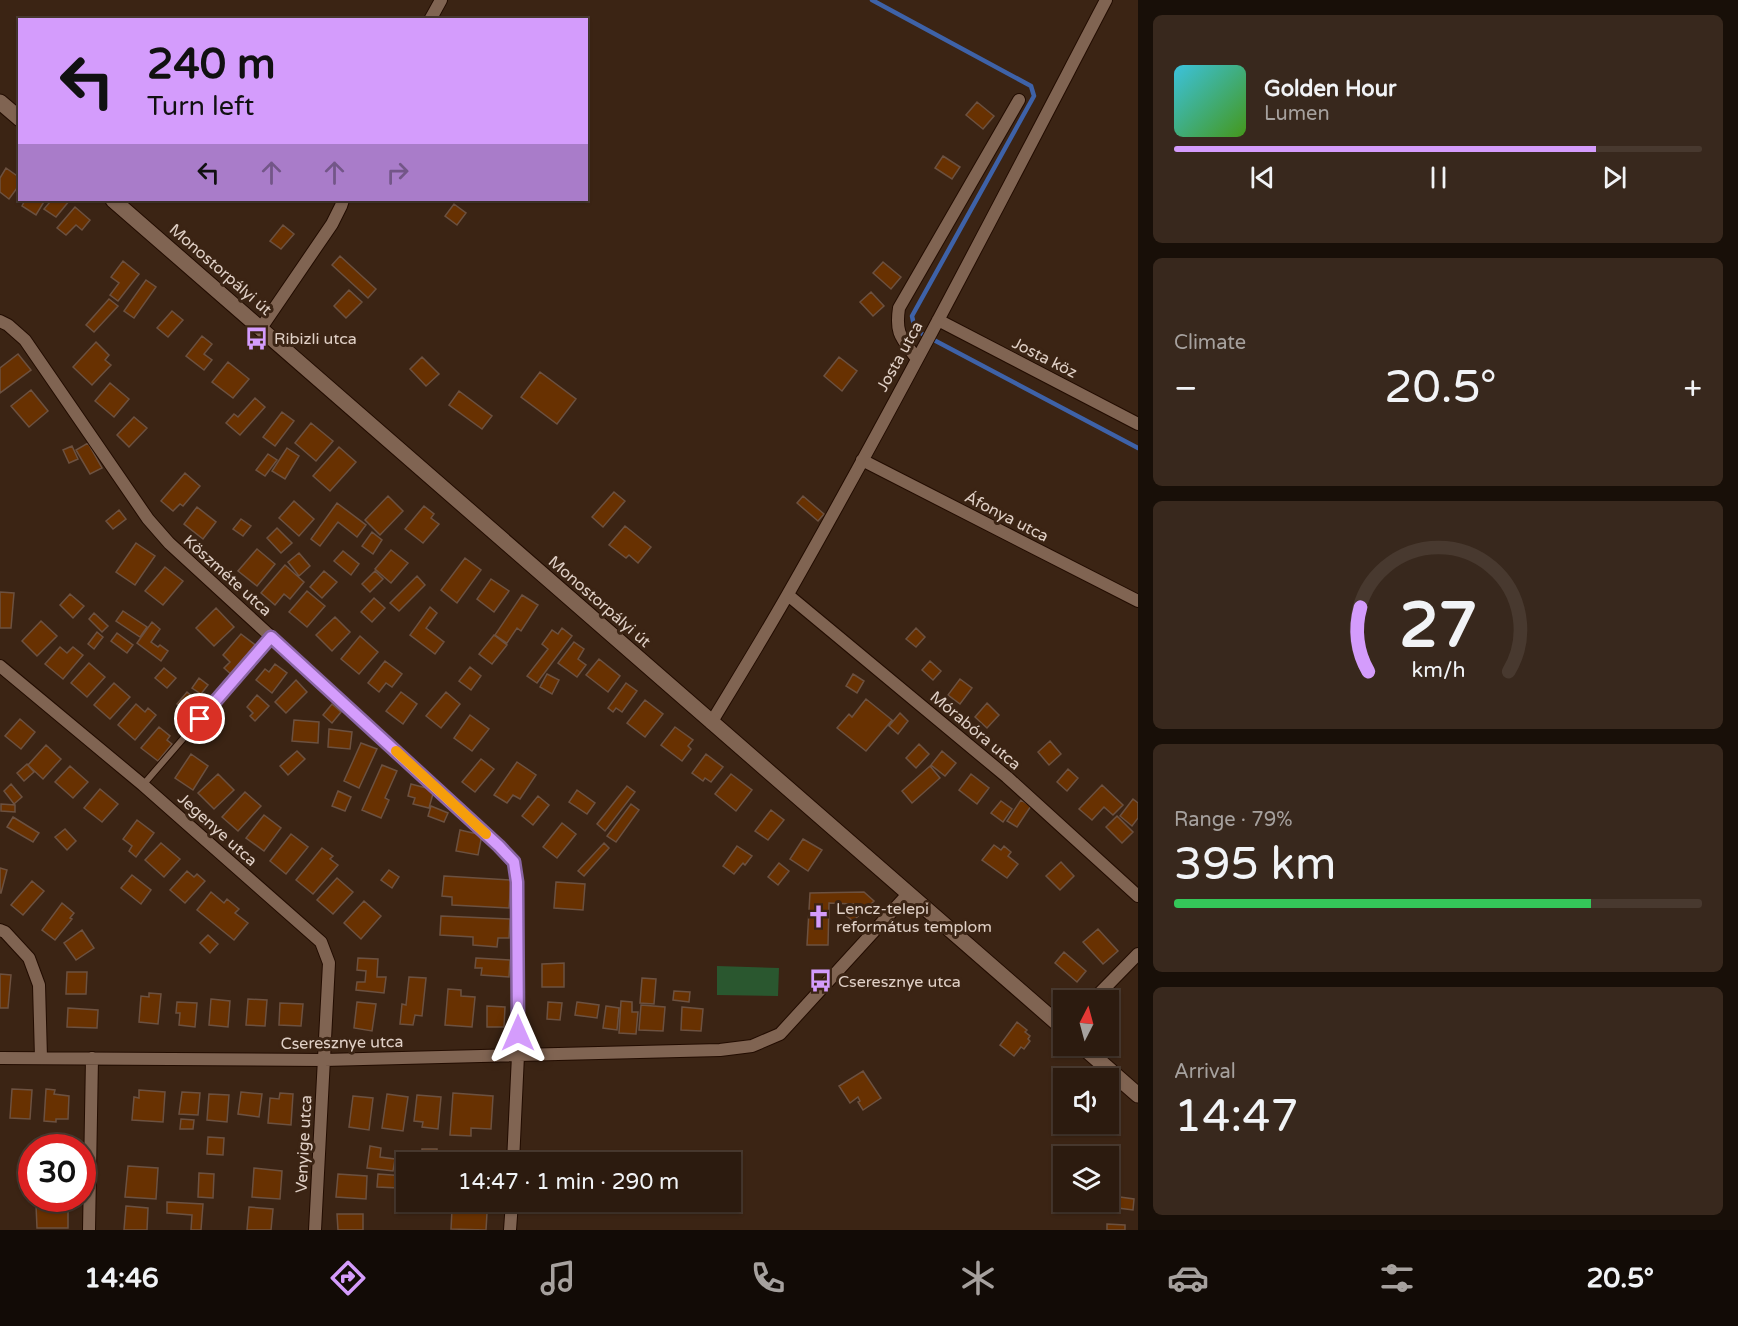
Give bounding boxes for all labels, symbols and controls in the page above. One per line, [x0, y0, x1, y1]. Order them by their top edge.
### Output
text: 240 m [147, 39, 276, 90]
icon: left [48, 42, 126, 120]
text: Golden Hour [1264, 76, 1396, 102]
text: Turn left [147, 90, 254, 123]
text: Lumen [1264, 102, 1330, 126]
icon: left [192, 156, 225, 189]
icon: ahead [255, 156, 288, 189]
icon: ahead [318, 156, 351, 189]
icon: right [381, 156, 414, 189]
icon: previous [1246, 161, 1279, 194]
icon: pause [1422, 161, 1455, 194]
icon: next [1598, 161, 1631, 194]
street label: Monostorpályi út [165, 220, 276, 320]
street label: Josta utca [872, 318, 927, 395]
bus stop icon: Ribizli utca [243, 325, 269, 351]
place label: Ribizli utca [274, 329, 357, 349]
text: Climate [1174, 331, 1246, 355]
street label: Josta köz [1009, 333, 1080, 383]
text: 20.5° [1384, 361, 1497, 415]
text: − [1174, 369, 1198, 408]
text: + [1683, 369, 1702, 408]
street label: Áfonya utca [961, 487, 1052, 547]
street label: Köszméte utca [179, 531, 276, 621]
street label: Monostorpályi út [544, 552, 655, 652]
text: 27 [1399, 589, 1477, 664]
text: km/h [1411, 657, 1465, 683]
street label: Mórabóra utca [926, 687, 1025, 775]
pin [174, 693, 225, 744]
icon: arrive [183, 702, 216, 735]
street label: Jegenye utca [173, 789, 261, 871]
text: Range · 79% [1174, 808, 1293, 832]
text: 395 km [1174, 838, 1336, 892]
place label: Lencz-telepi református templom [836, 899, 992, 937]
church icon: Lencz-telepi református templom [805, 904, 831, 930]
bus stop icon: Cseresznye utca [807, 968, 833, 994]
place label: Cseresznye utca [838, 972, 961, 992]
north arrow [1053, 990, 1119, 1056]
map controls [1053, 990, 1119, 1212]
position arrow [486, 1001, 550, 1065]
street label: Cseresznye utca [280, 1032, 404, 1054]
text: Arrival [1174, 1060, 1236, 1084]
button: sound [1053, 1068, 1119, 1134]
text: 14:47 [1174, 1090, 1299, 1144]
street label: Venyige utca [291, 1095, 317, 1194]
speed limit sign: 30 [18, 1134, 96, 1212]
button: layers [1053, 1146, 1119, 1212]
text: 14:47 · 1 min · 290 m [458, 1169, 679, 1195]
icon: directions [327, 1257, 369, 1299]
icon: music [537, 1257, 579, 1299]
icon: phone [747, 1257, 789, 1299]
icon: climate [957, 1257, 999, 1299]
icon: car [1167, 1257, 1209, 1299]
icon: filters [1376, 1257, 1418, 1299]
text: 14:46 [84, 1262, 159, 1295]
text: 20.5° [1586, 1262, 1654, 1295]

